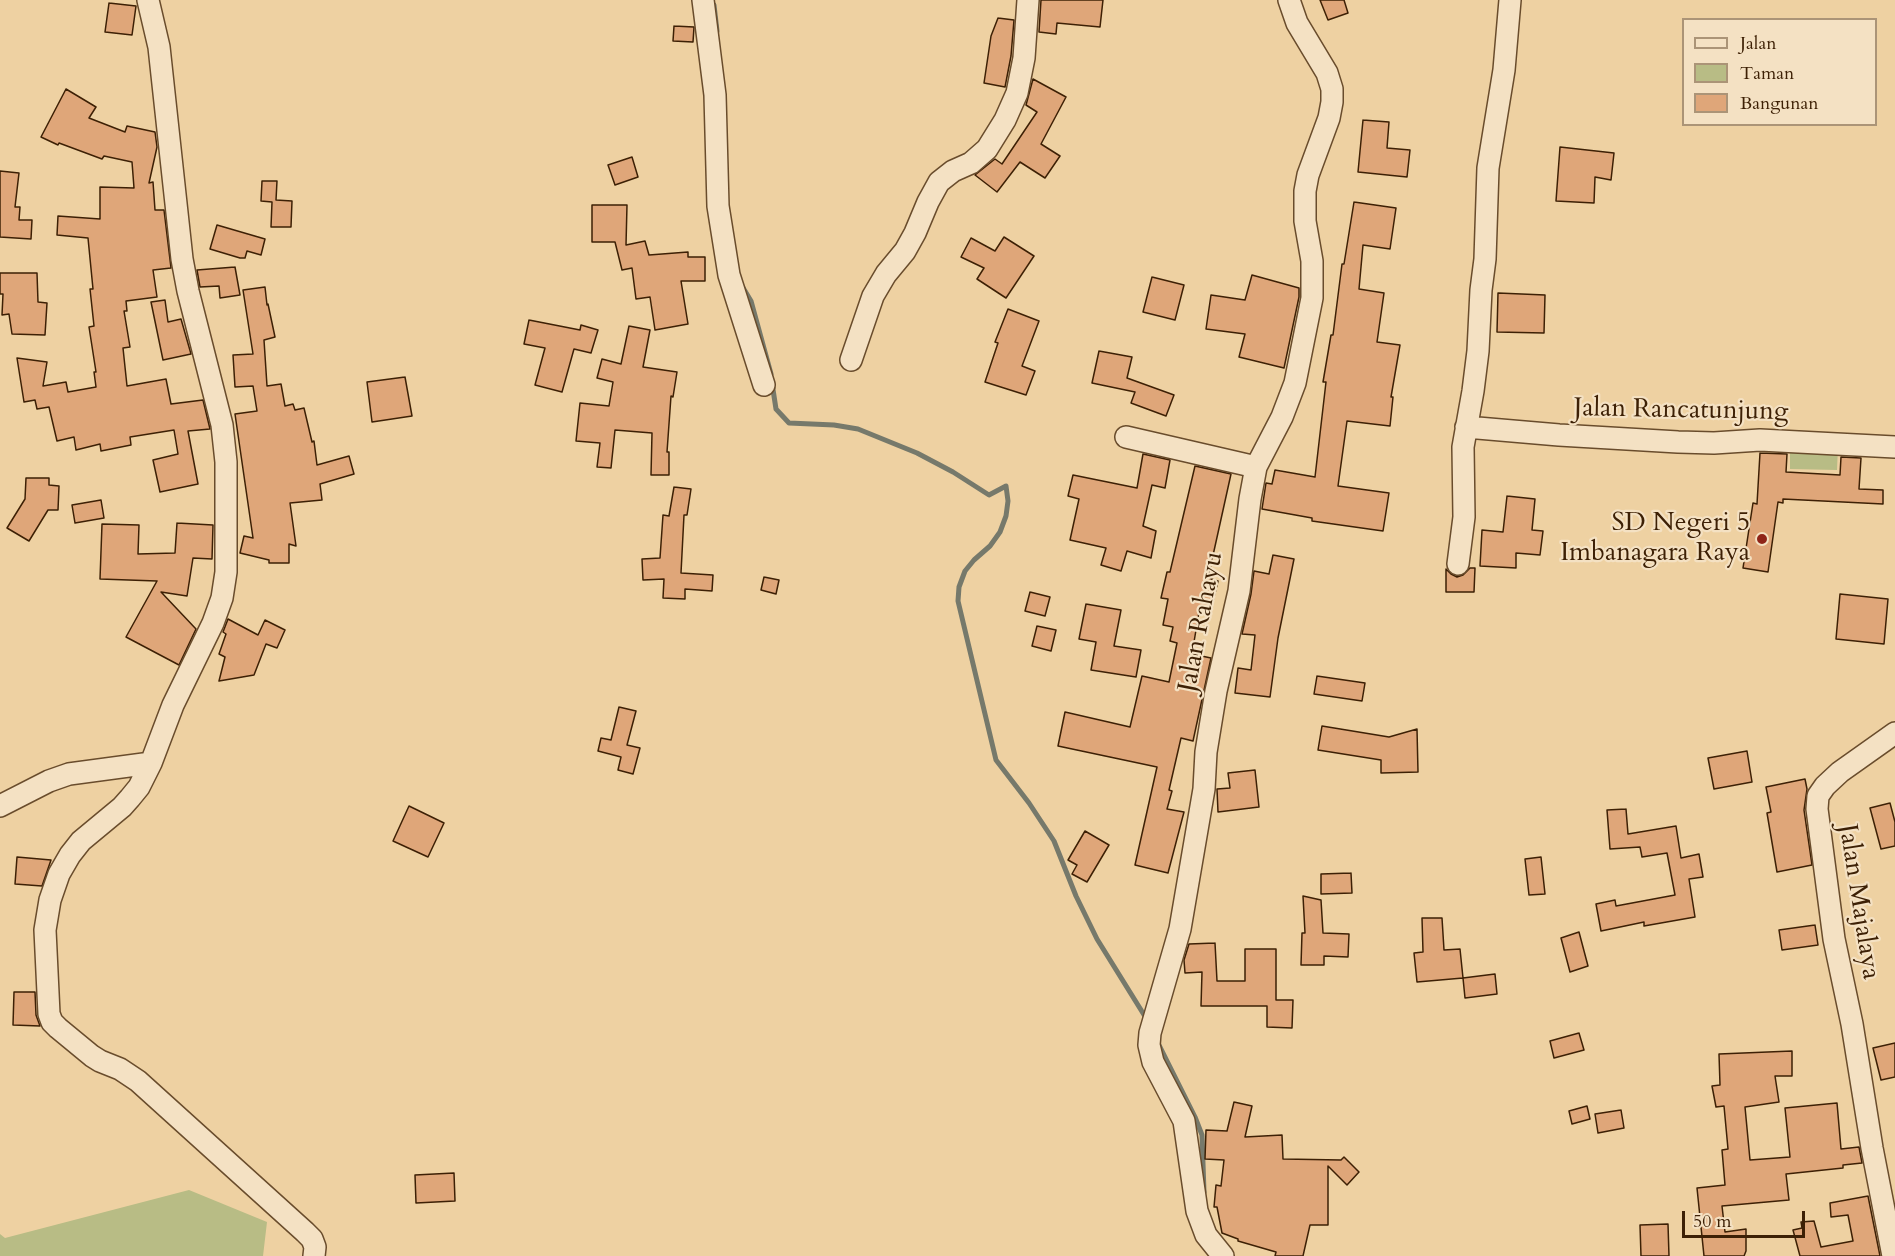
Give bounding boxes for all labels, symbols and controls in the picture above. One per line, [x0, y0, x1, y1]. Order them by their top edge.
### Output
legend [1682, 18, 1877, 126]
text: Jalan [1740, 31, 1776, 56]
text: Taman [1740, 61, 1794, 86]
text: Bangunan [1740, 91, 1818, 116]
street label: Jalan Rancatunjung [1573, 394, 1789, 428]
place label: SD Negeri 5 Imbanagara Raya [1560, 508, 1750, 570]
marker: SD Negeri 5 Imbanagara Raya [1755, 532, 1769, 546]
street label: Jalan Rahayu [1173, 549, 1231, 695]
street label: Jalan Majalaya [1830, 822, 1886, 982]
scale bar [1685, 1199, 1808, 1237]
text: 50 m [1693, 1209, 1732, 1234]

